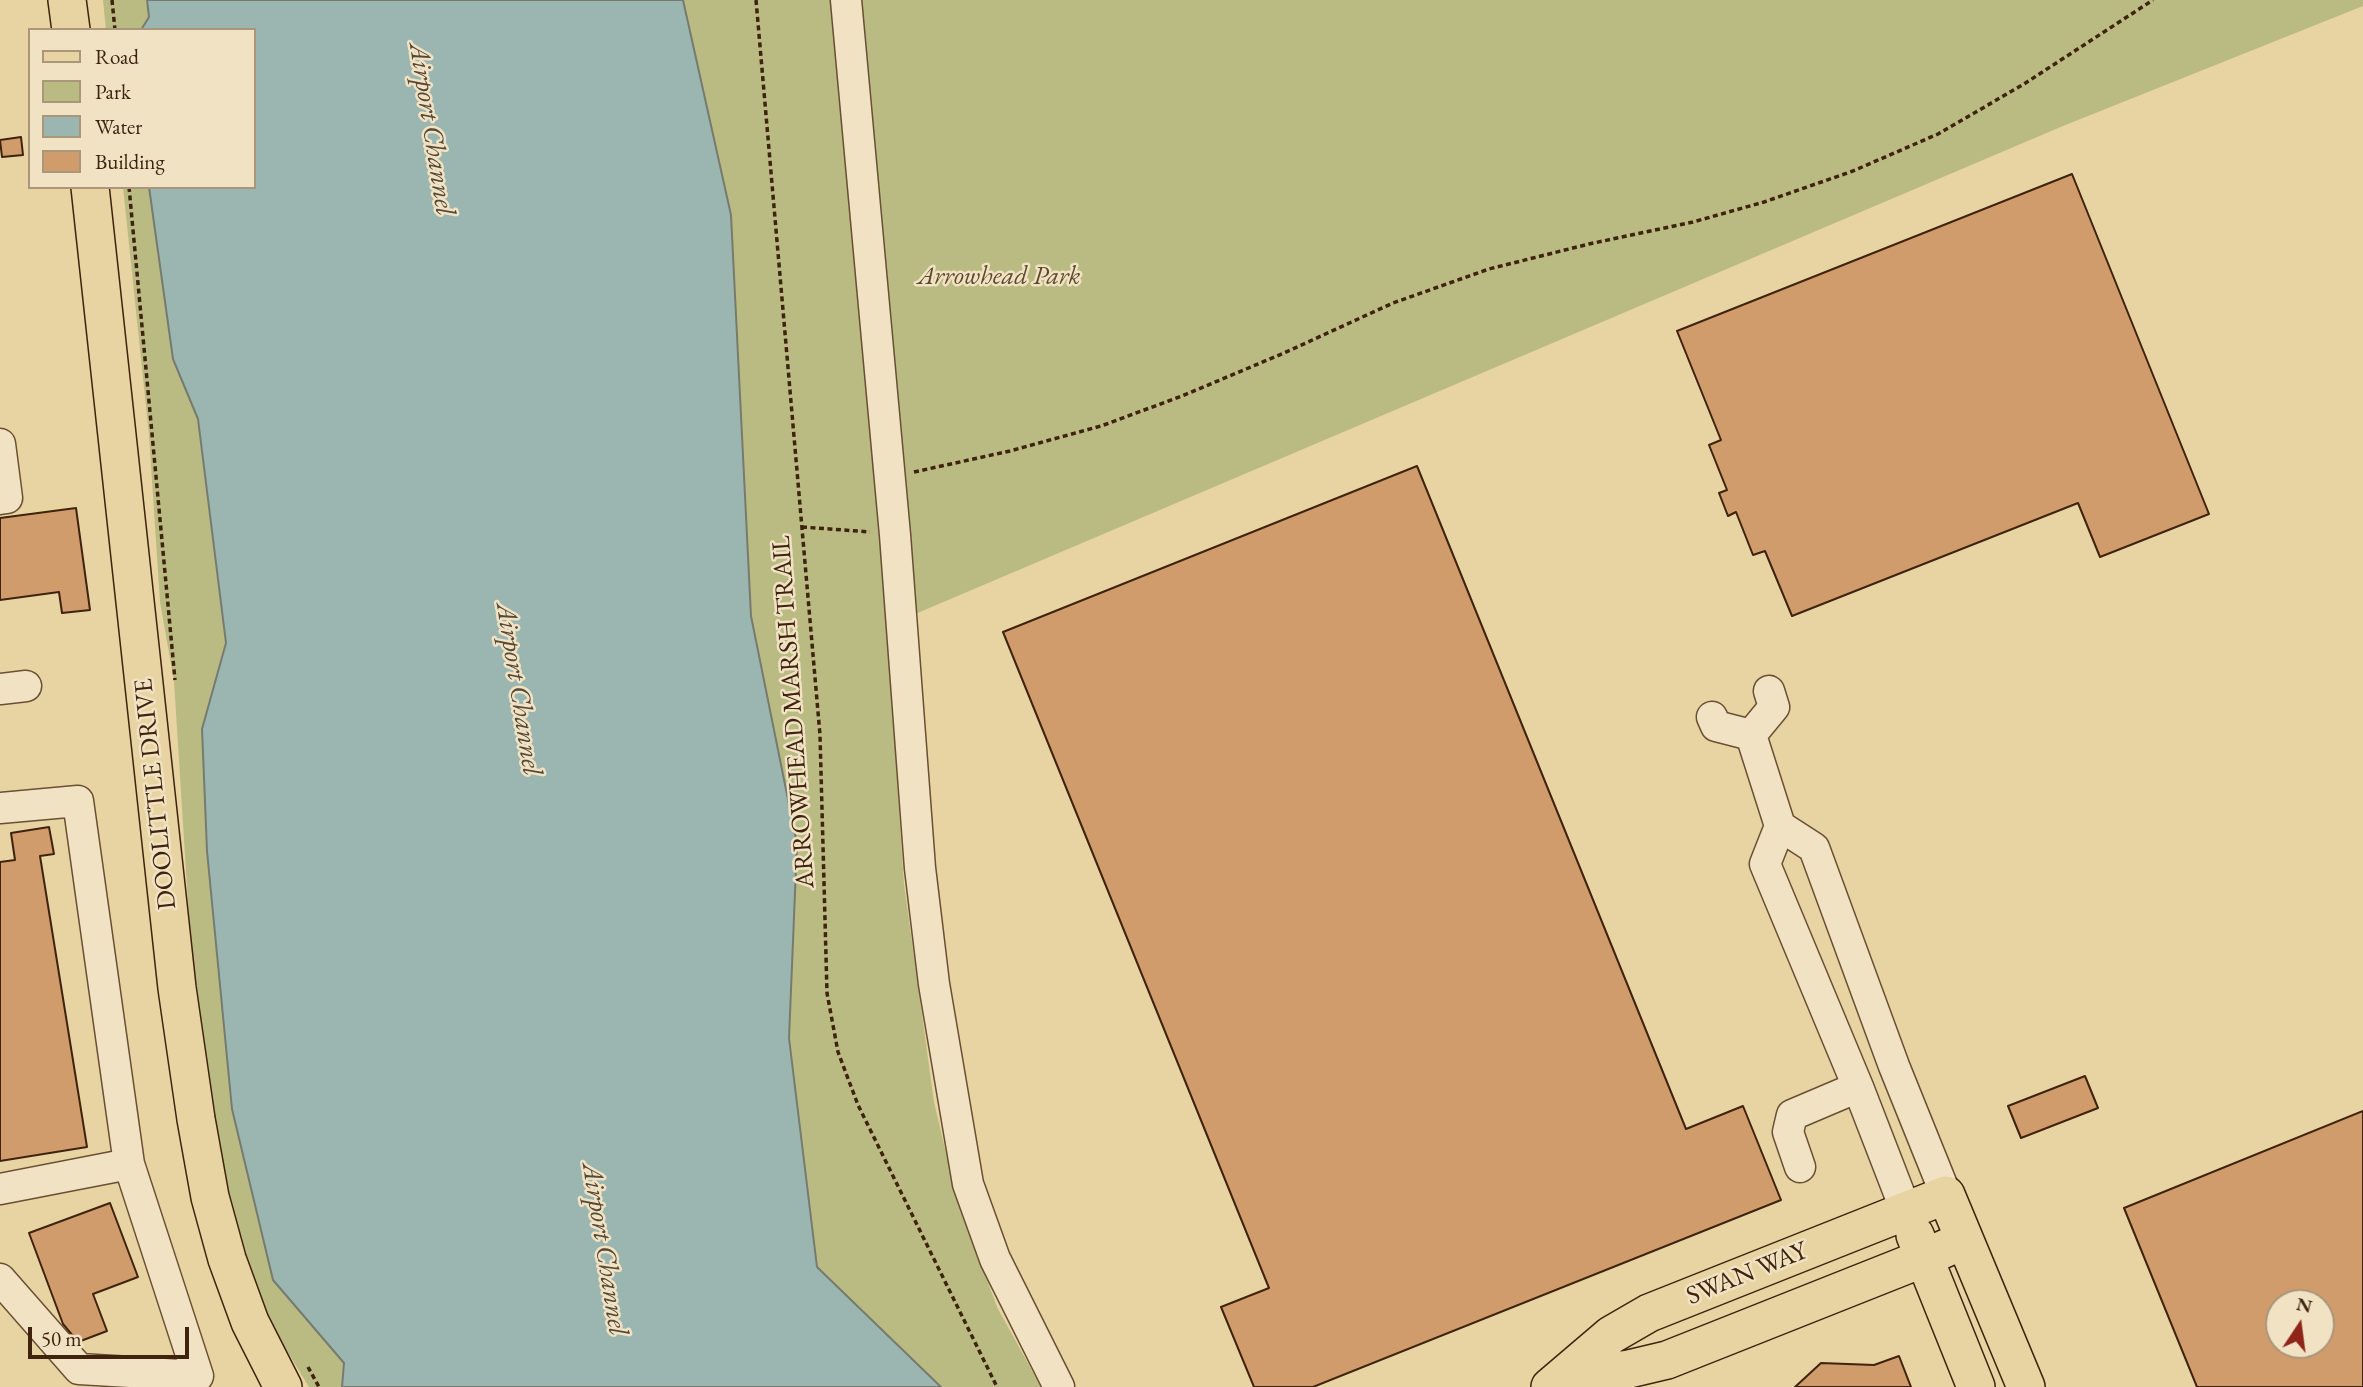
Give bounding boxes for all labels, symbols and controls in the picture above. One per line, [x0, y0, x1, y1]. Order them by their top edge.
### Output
legend [28, 28, 256, 189]
water label: Airport Channel [401, 40, 461, 218]
text: Road [95, 43, 139, 70]
text: Park [95, 78, 131, 105]
text: Water [95, 113, 142, 140]
text: Building [95, 148, 165, 175]
park label: Arrowhead Park [918, 261, 1080, 293]
street label: ARROWHEAD MARSH TRAIL [766, 535, 822, 889]
water label: Airport Channel [488, 600, 548, 778]
street label: DOOLITTLE DRIVE [128, 677, 184, 911]
water label: Airport Channel [574, 1160, 634, 1338]
street label: SWAN WAY [1682, 1236, 1812, 1312]
north arrow [2265, 1289, 2335, 1359]
text: N [2294, 1291, 2315, 1319]
scale bar [32, 1314, 192, 1358]
text: 50 m [41, 1325, 82, 1352]

